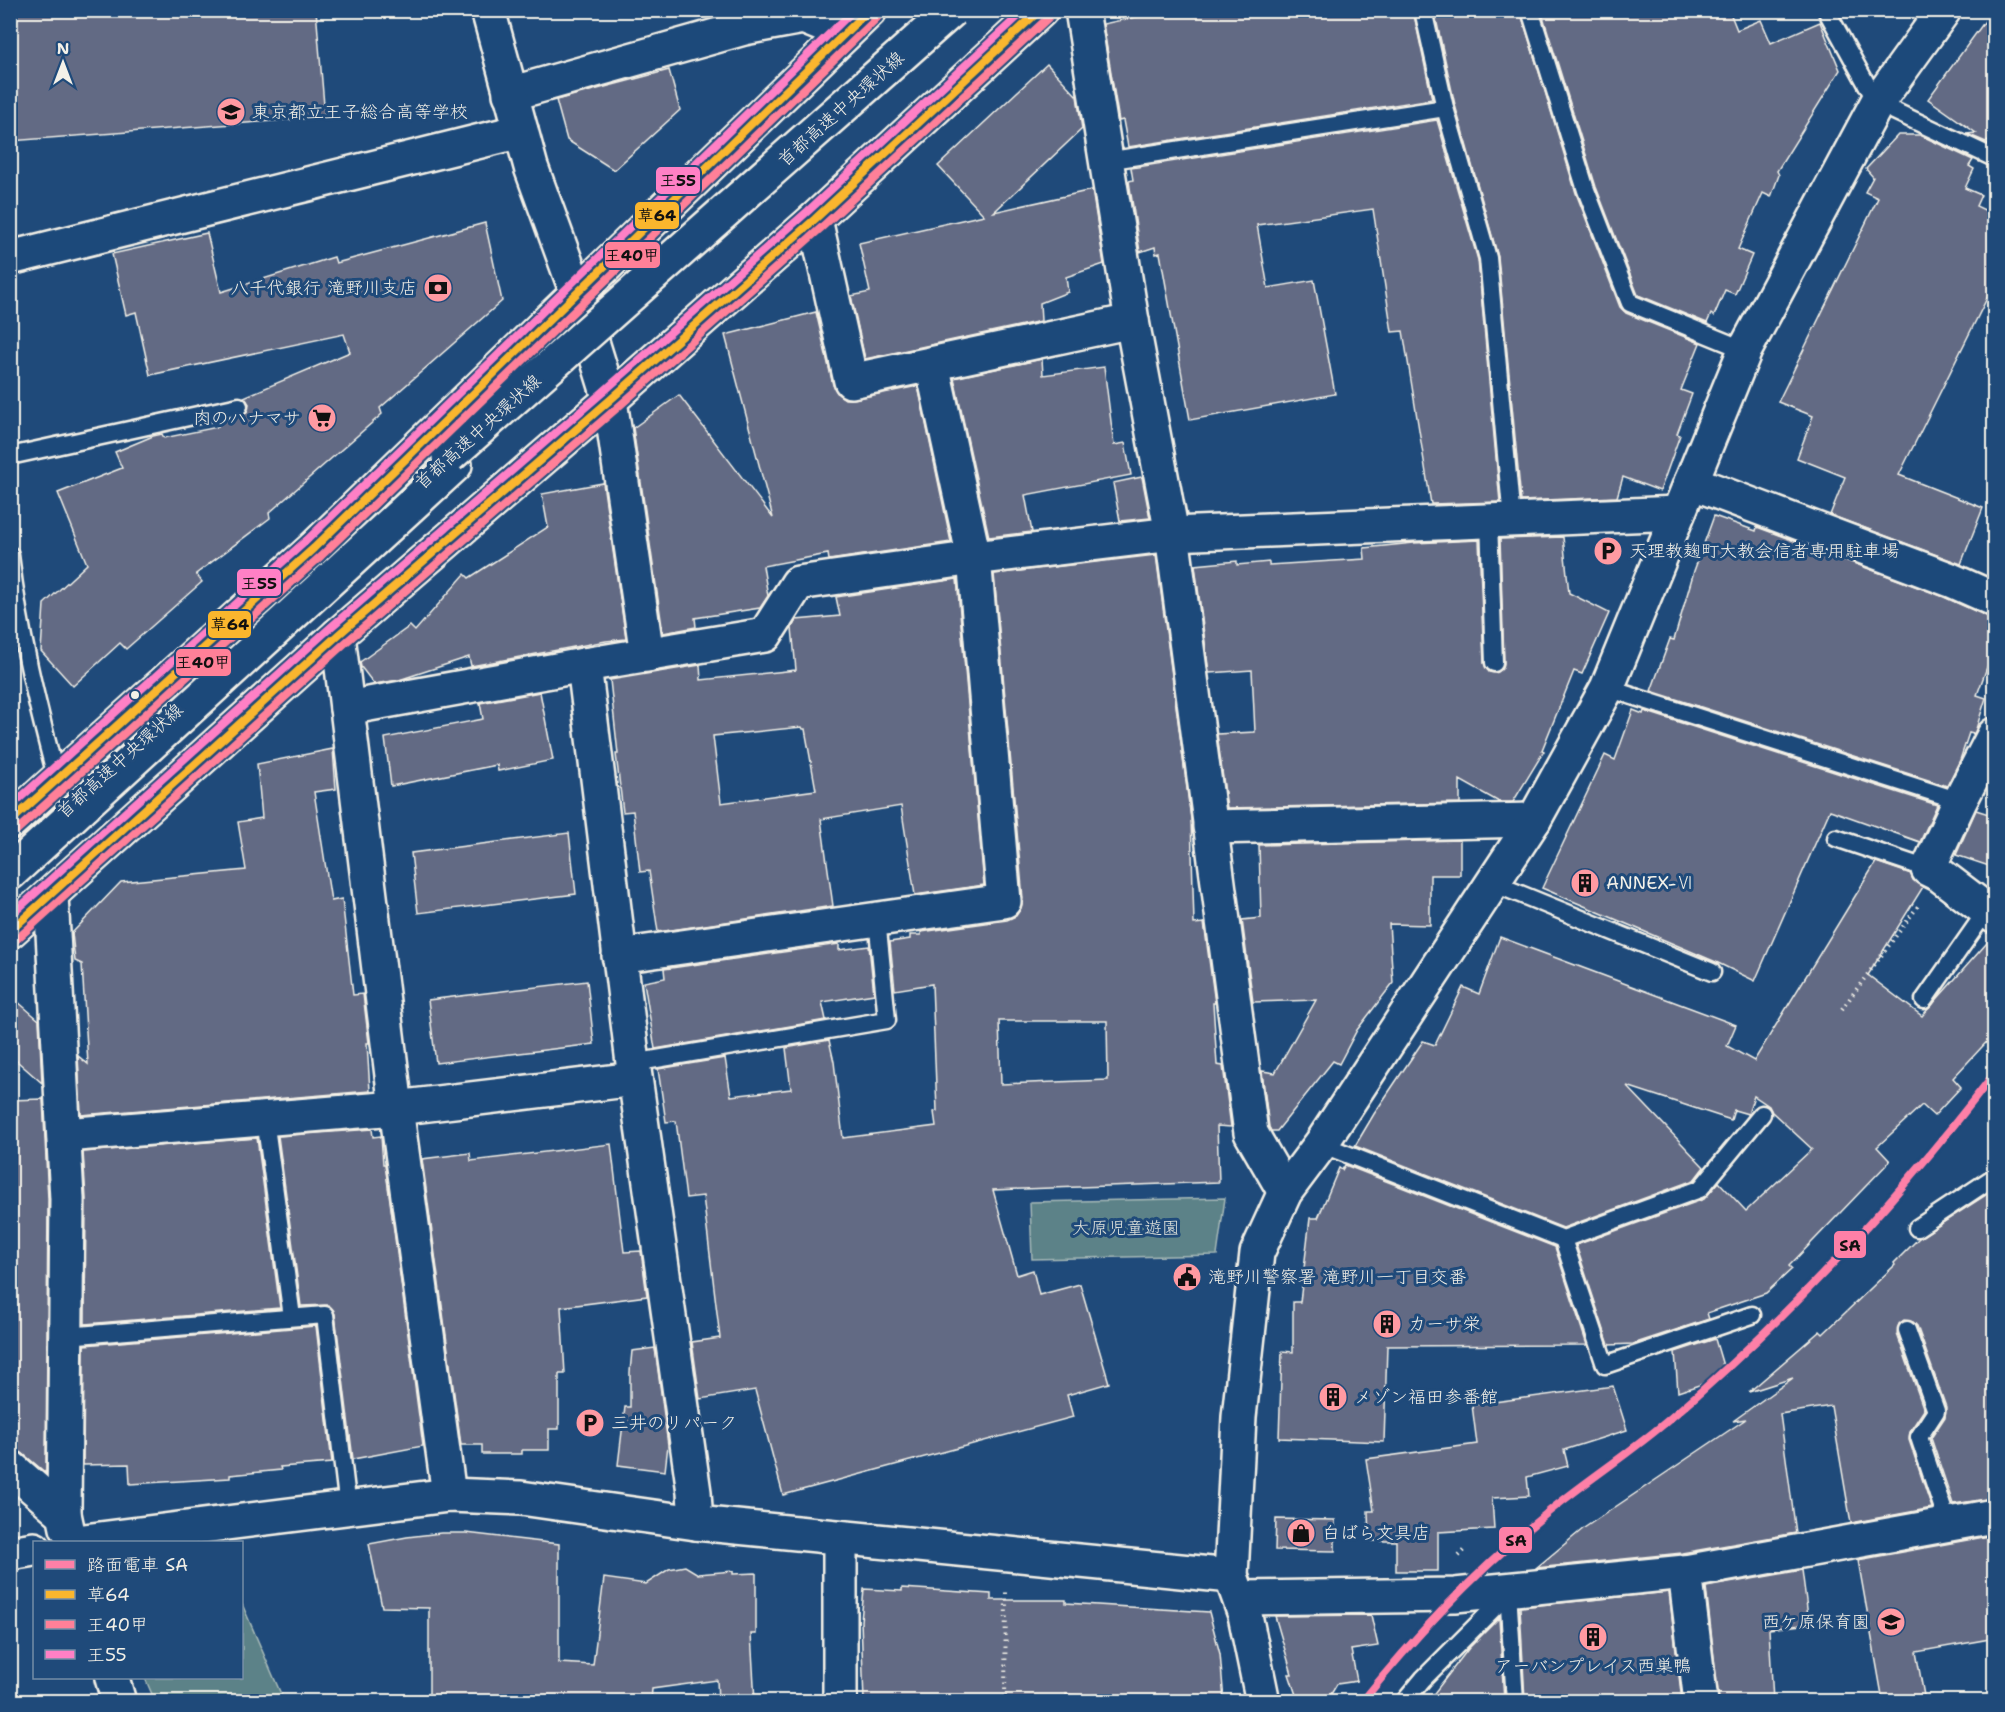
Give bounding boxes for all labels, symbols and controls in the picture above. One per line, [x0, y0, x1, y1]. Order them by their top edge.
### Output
north arrow [33, 33, 93, 93]
text: N [57, 38, 69, 59]
street label: 首都高速中央環状線 [773, 46, 909, 172]
school or university icon: 東京都立王子総合高等学校 [215, 96, 247, 128]
place label: 東京都立王子総合高等学校 [252, 100, 468, 124]
line badge: 王55 [655, 166, 701, 195]
text: 王55 [660, 170, 696, 191]
line badge: 草64 [634, 201, 680, 230]
text: 草64 [638, 205, 676, 226]
line badge: 王40甲 [604, 241, 661, 269]
text: 王40甲 [605, 245, 659, 266]
bank icon: 八千代銀行 滝野川支店 [422, 272, 454, 304]
place label: 八千代銀行 滝野川支店 [231, 276, 417, 300]
street label: 首都高速中央環状線 [410, 369, 546, 495]
supermarket icon: 肉のハナマサ [306, 402, 338, 434]
place label: 肉のハナマサ [193, 406, 301, 430]
parking icon: 天理教麹町大教会信者専用駐車場 [1592, 535, 1624, 567]
place label: 天理教麹町大教会信者専用駐車場 [1629, 539, 1899, 563]
line badge: 王55 [236, 568, 282, 597]
text: 王55 [241, 573, 277, 594]
line badge: 草64 [207, 610, 252, 639]
text: 草64 [211, 614, 249, 635]
line badge: 王40甲 [175, 648, 232, 677]
text: 王40甲 [176, 652, 230, 673]
unlabelled marker [129, 689, 141, 701]
street label: 首都高速中央環状線 [52, 698, 188, 824]
building icon: ANNEX-Ⅵ [1569, 867, 1601, 899]
place label: ANNEX-Ⅵ [1606, 871, 1694, 895]
park label: 大原児童遊園 [1072, 1216, 1180, 1240]
line badge: SA [1833, 1230, 1867, 1259]
text: SA [1839, 1235, 1861, 1256]
public building icon: 滝野川警察署 滝野川一丁目交番 [1171, 1261, 1203, 1293]
place label: 滝野川警察署 滝野川一丁目交番 [1208, 1265, 1466, 1289]
building icon: カーサ栄 [1371, 1308, 1403, 1340]
place label: カーサ栄 [1408, 1312, 1481, 1336]
building icon: メゾン福田参番館 [1317, 1381, 1349, 1413]
place label: メゾン福田参番館 [1354, 1385, 1498, 1409]
parking icon: 三井のリパーク [574, 1407, 606, 1439]
place label: 三井のリパーク [611, 1411, 737, 1435]
shop icon: 白ばら文具店 [1285, 1517, 1317, 1549]
place label: 白ばら文具店 [1322, 1521, 1430, 1545]
line badge: SA [1498, 1526, 1533, 1554]
text: SA [1505, 1530, 1527, 1551]
legend [33, 1541, 243, 1679]
text: 路面電車 SA [87, 1553, 188, 1577]
text: 草64 [87, 1583, 130, 1607]
school or university icon: 西ケ原保育園 [1875, 1606, 1907, 1638]
place label: 西ケ原保育園 [1762, 1610, 1870, 1634]
text: 王40甲 [87, 1613, 148, 1637]
building icon: アーバンプレイス西巣鴨 [1577, 1621, 1609, 1653]
text: 王55 [87, 1643, 126, 1667]
place label: アーバンプレイス西巣鴨 [1495, 1654, 1691, 1678]

